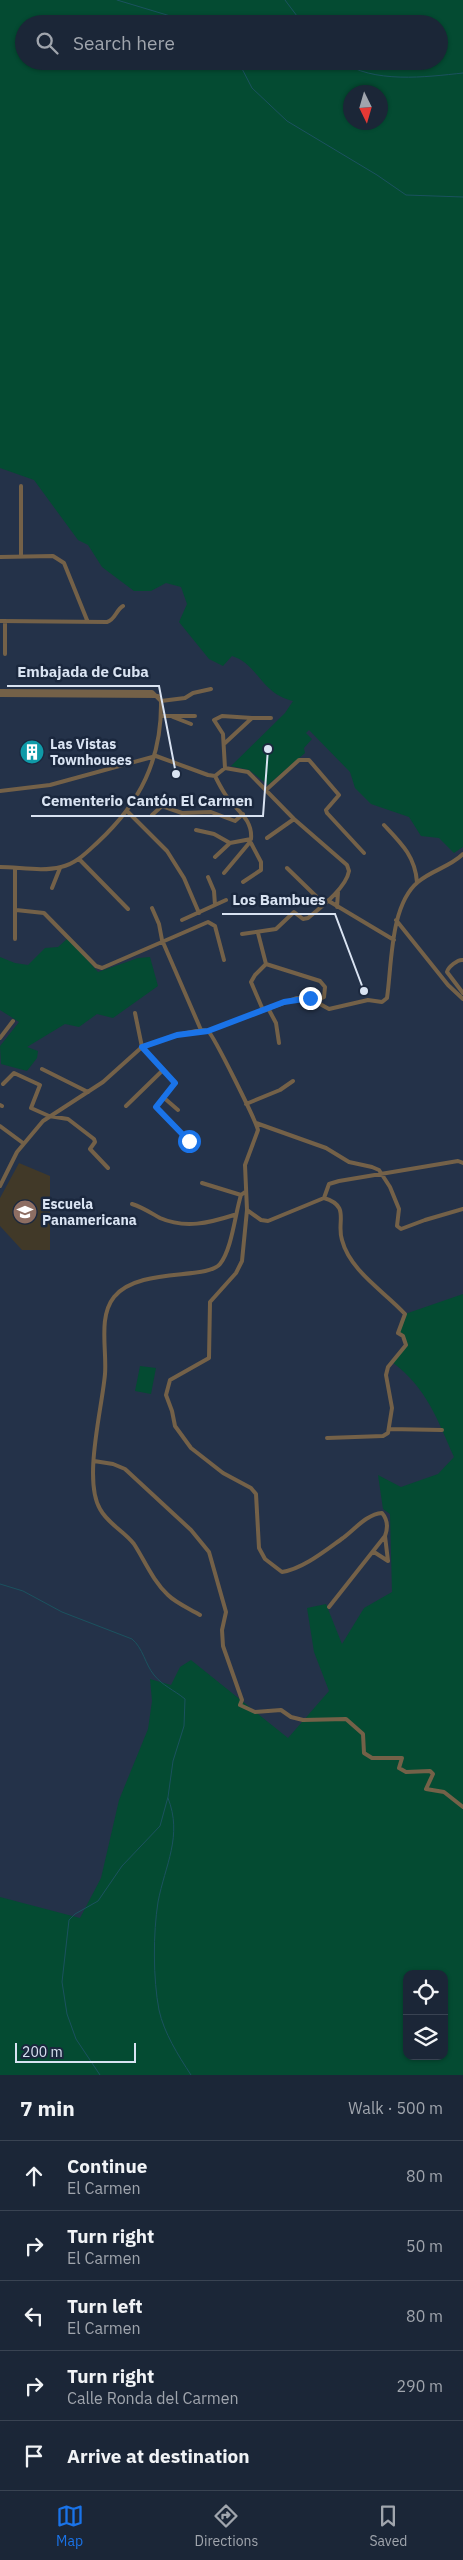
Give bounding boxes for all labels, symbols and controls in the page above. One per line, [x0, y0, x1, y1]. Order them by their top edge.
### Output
search box [15, 15, 448, 70]
icon: search [33, 29, 61, 57]
text: Search here [73, 31, 175, 55]
north arrow [343, 85, 388, 130]
callout: Embajada de Cuba [7, 656, 159, 686]
text: Embajada de Cuba [17, 662, 149, 681]
place label: Las Vistas Townhouses [50, 735, 132, 769]
building icon: Las Vistas Townhouses [19, 739, 45, 765]
callout: Cementerio Cantón El Carmen [31, 786, 263, 816]
text: Cementerio Cantón El Carmen [41, 791, 253, 810]
callout: Los Bambues [222, 884, 335, 914]
text: Los Bambues [232, 890, 326, 909]
route end [299, 987, 322, 1010]
route start [178, 1130, 201, 1153]
place label: Escuela Panamericana [42, 1195, 137, 1229]
school or university icon: Escuela Panamericana [12, 1199, 38, 1225]
map controls [403, 1970, 448, 2060]
button: locate [403, 1970, 448, 2015]
button: layers [403, 2015, 448, 2060]
scale bar [15, 2040, 136, 2063]
text: 200 m [22, 2043, 63, 2061]
text: 7 min [20, 2094, 75, 2122]
text: Walk · 500 m [348, 2098, 443, 2118]
text: Continue [67, 2154, 147, 2178]
icon: ahead [20, 2162, 48, 2190]
text: 80 m [406, 2166, 443, 2186]
text: El Carmen [67, 2178, 141, 2198]
text: Turn right [67, 2224, 154, 2248]
icon: right [20, 2232, 48, 2260]
text: 50 m [406, 2236, 443, 2256]
text: El Carmen [67, 2248, 141, 2268]
text: Turn left [67, 2294, 143, 2318]
icon: left [20, 2302, 48, 2330]
text: 80 m [406, 2306, 443, 2326]
text: El Carmen [67, 2318, 141, 2338]
text: Turn right [67, 2364, 154, 2388]
icon: right [20, 2372, 48, 2400]
text: 290 m [396, 2376, 443, 2396]
text: Calle Ronda del Carmen [67, 2388, 239, 2408]
icon: arrive [20, 2442, 48, 2470]
text: Arrive at destination [67, 2444, 250, 2468]
tab: Map [56, 2502, 84, 2550]
tab: Directions [195, 2502, 258, 2550]
tab: Saved [369, 2502, 407, 2550]

